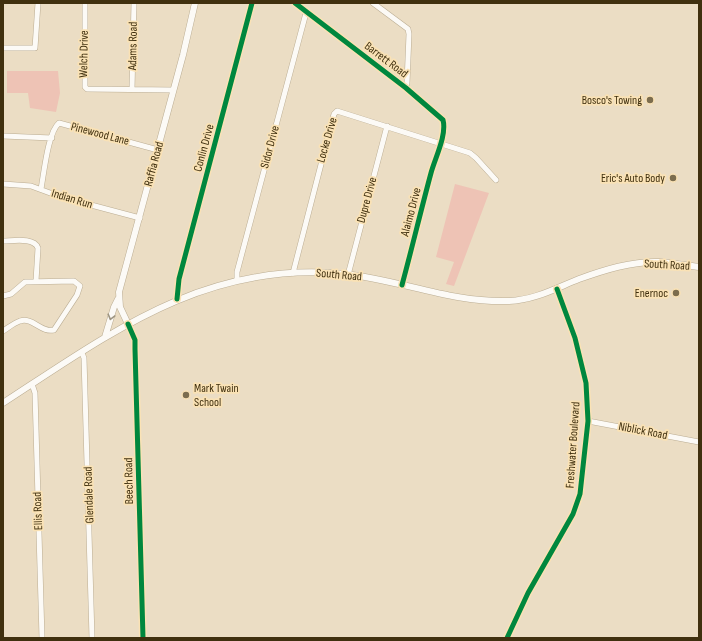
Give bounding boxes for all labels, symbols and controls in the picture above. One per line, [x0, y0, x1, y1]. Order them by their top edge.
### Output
street label: Adams Road [125, 22, 141, 71]
street label: Welch Drive [76, 30, 92, 78]
street label: Barrett Road [361, 39, 411, 81]
place label: Bosco's Towing [582, 93, 642, 108]
marker: Bosco's Towing [645, 95, 655, 105]
street label: Locke Drive [313, 116, 341, 164]
street label: Pinewood Lane [69, 119, 131, 149]
street label: Conlin Drive [190, 122, 218, 173]
street label: Sidor Drive [257, 124, 283, 170]
street label: Raffia Road [141, 140, 167, 188]
place label: Eric's Auto Body [601, 171, 665, 186]
marker: Eric's Auto Body [668, 173, 678, 183]
street label: Dupre Drive [354, 175, 380, 225]
street label: Indian Run [50, 186, 94, 212]
street label: Alaimo Drive [397, 186, 425, 239]
street label: South Road [644, 256, 690, 274]
street label: South Road [316, 266, 362, 284]
place label: Enernoc [635, 286, 668, 301]
marker: Enernoc [671, 288, 681, 298]
one-way arrow [107, 314, 116, 321]
place label: Mark Twain School [194, 381, 239, 410]
marker: Mark Twain School [181, 390, 191, 400]
street label: Freshwater Boulevard [562, 401, 584, 489]
street label: Niblick Road [617, 419, 669, 443]
street label: Beech Road [121, 457, 137, 505]
street label: Glendale Road [81, 466, 97, 524]
street label: Ellis Road [30, 492, 46, 530]

